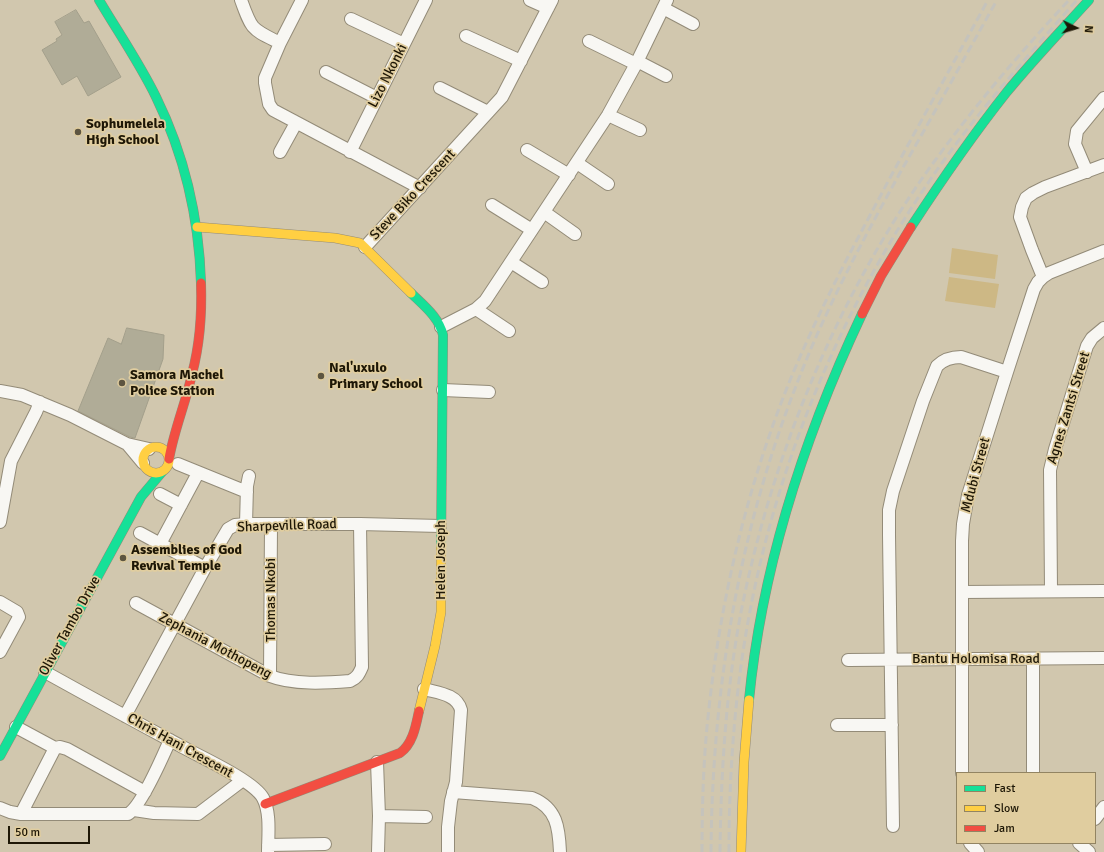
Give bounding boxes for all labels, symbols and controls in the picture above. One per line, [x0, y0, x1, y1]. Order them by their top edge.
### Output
north arrow [1056, 8, 1096, 48]
text: N [1082, 25, 1095, 33]
street label: Lizo Nkonki [365, 41, 411, 111]
place label: Sophumelela High School [86, 116, 165, 148]
marker: Sophumelela High School [73, 127, 83, 137]
street label: Steve Biko Crescent [367, 146, 459, 244]
street label: Agnes Zantsi Street [1044, 350, 1094, 466]
place label: Nal'uxulo Primary School [329, 360, 423, 392]
place label: Samora Machel Police Station [130, 367, 224, 400]
marker: Nal'uxulo Primary School [316, 371, 326, 381]
marker: Samora Machel Police Station [117, 378, 127, 388]
street label: Mdubi Street [958, 436, 994, 514]
street label: Sharpeville Road [237, 516, 337, 536]
street label: Helen Joseph [433, 520, 449, 600]
place label: Assemblies of God Revival Temple [131, 542, 242, 574]
marker: Assemblies of God Revival Temple [118, 553, 128, 563]
street label: Thomas Nkobi [263, 558, 279, 642]
street label: Oliver Tambo Drive [36, 573, 104, 679]
street label: Zephania Mothopeng [155, 609, 275, 683]
street label: Bantu Holomisa Road [912, 651, 1040, 667]
street label: Chris Hani Crescent [124, 710, 236, 782]
legend [956, 772, 1096, 844]
text: Fast [994, 781, 1015, 796]
text: Slow [994, 801, 1019, 816]
scale bar [10, 818, 92, 844]
text: Jam [994, 821, 1015, 836]
text: 50 m [15, 825, 40, 840]

